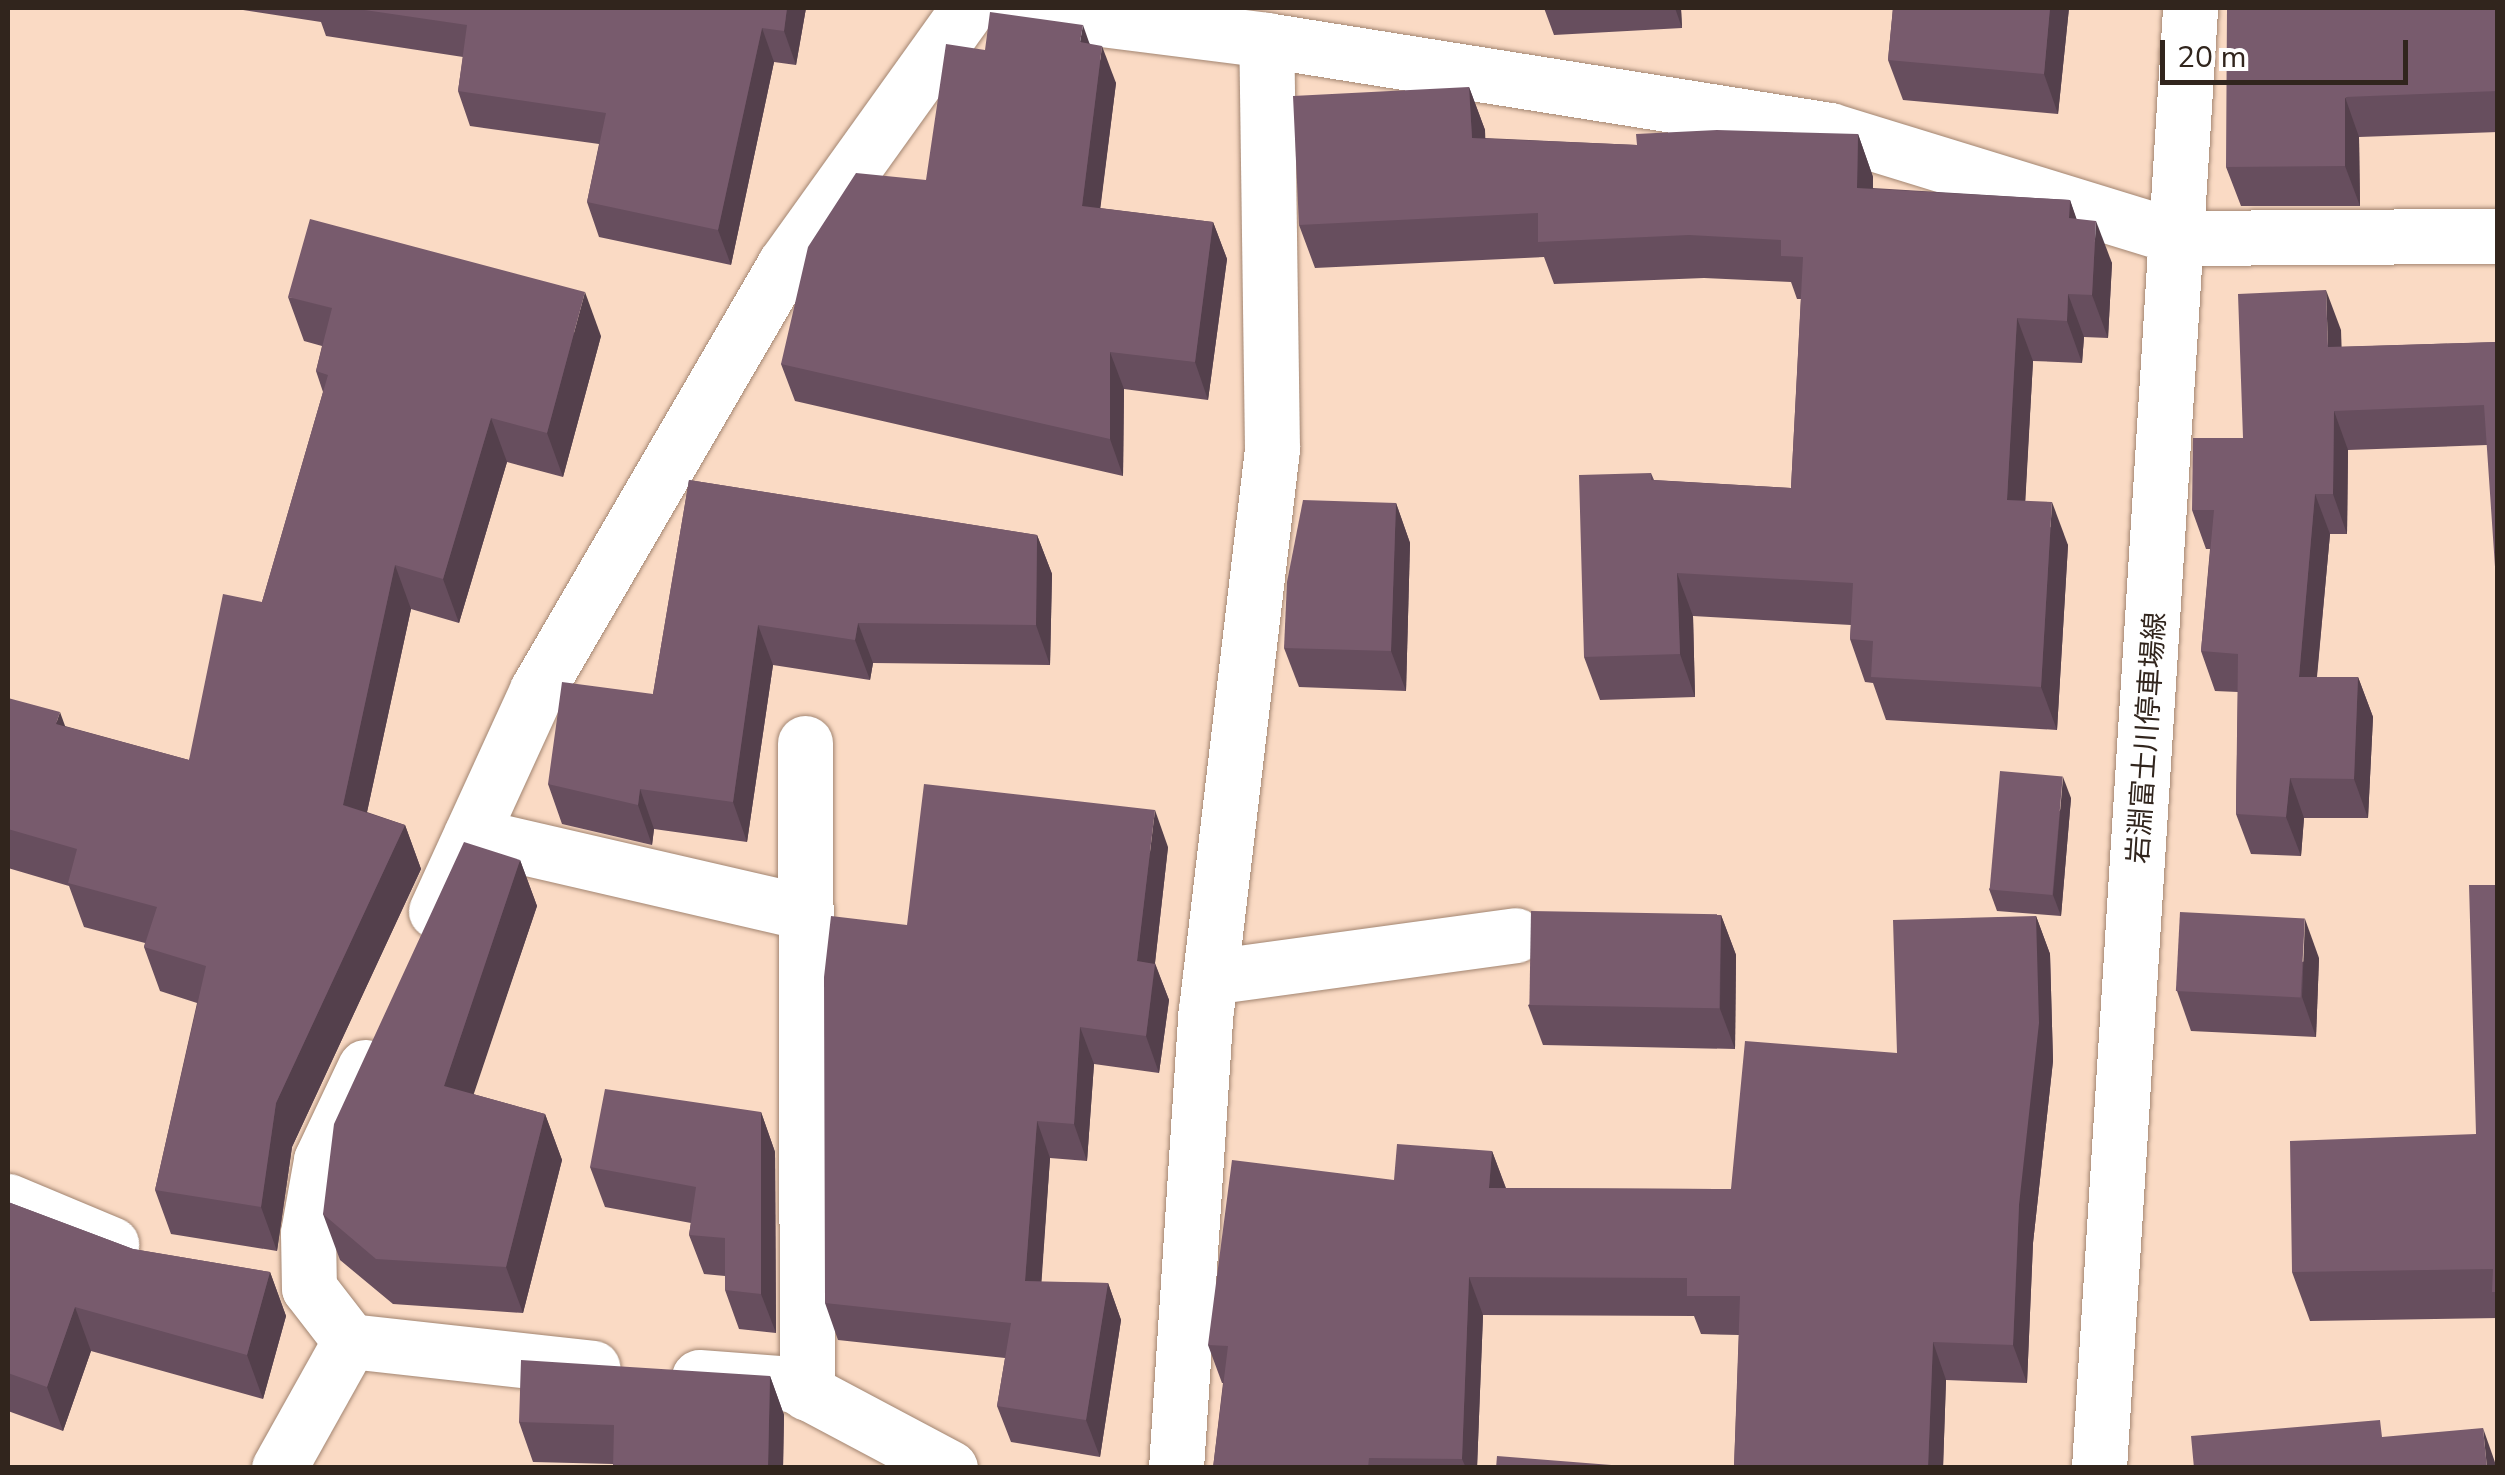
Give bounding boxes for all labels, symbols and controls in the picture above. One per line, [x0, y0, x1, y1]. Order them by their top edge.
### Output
scale bar [2165, 20, 2412, 82]
text: 20 m [2177, 37, 2246, 78]
street label: 岩淵富士川停車場線 [2121, 611, 2173, 865]

